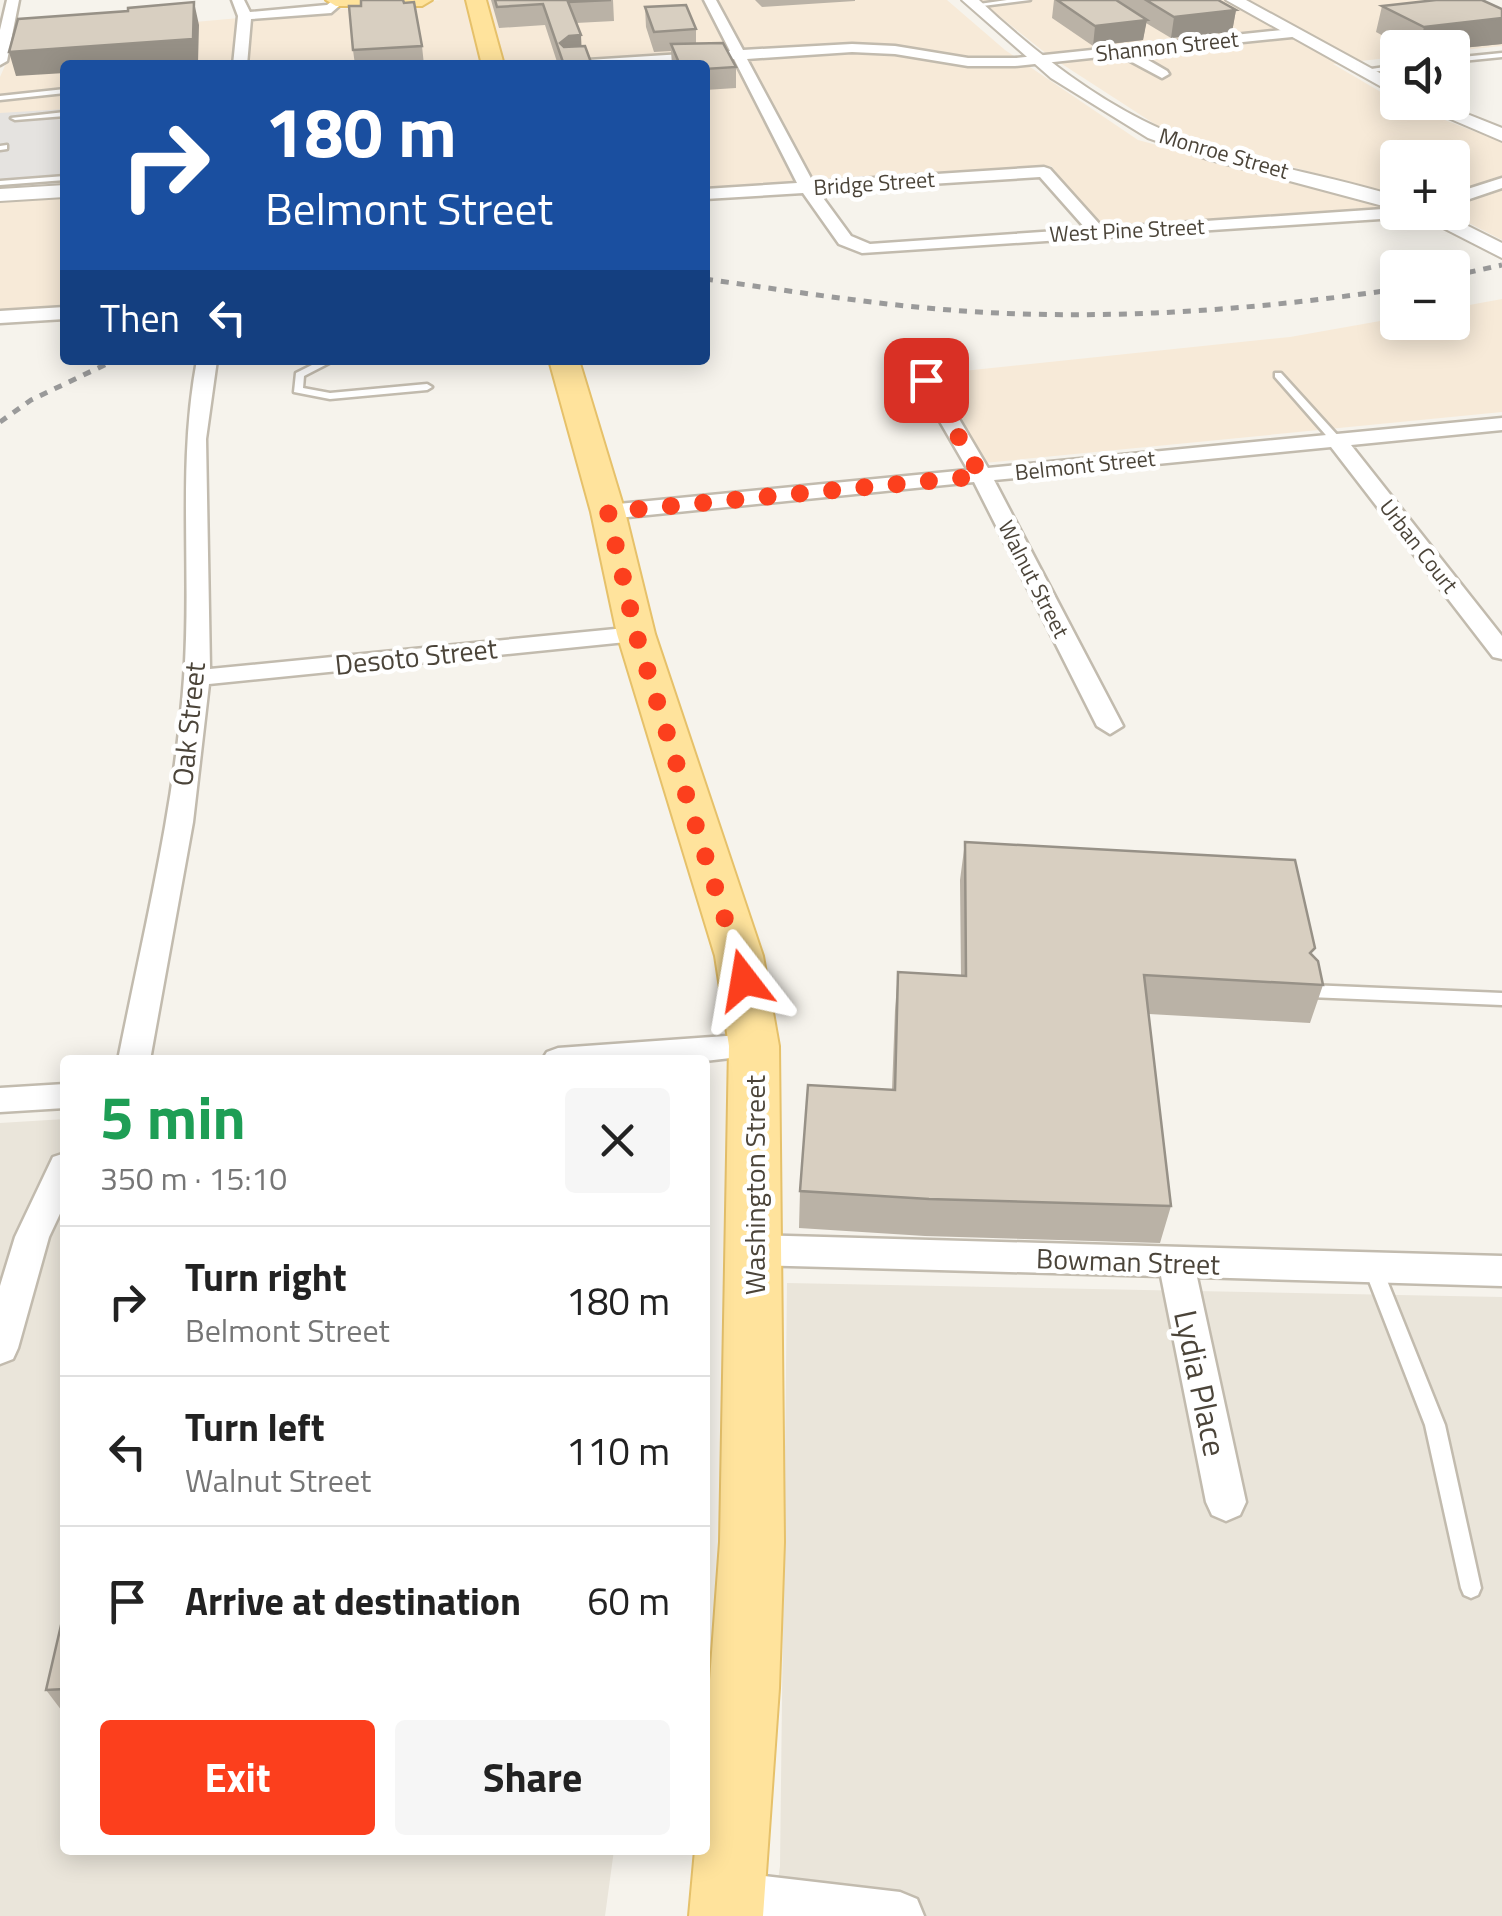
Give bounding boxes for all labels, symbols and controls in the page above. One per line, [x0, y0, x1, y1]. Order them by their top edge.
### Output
street label: Shannon Street [1094, 22, 1240, 70]
map controls [1380, 30, 1470, 340]
button: sound [1380, 30, 1470, 120]
text: 180 m [265, 78, 457, 184]
icon: right [100, 100, 230, 230]
street label: Monroe Street [1155, 118, 1293, 188]
button: + [1380, 140, 1470, 230]
street label: Bridge Street [812, 162, 936, 204]
text: Belmont Street [265, 174, 553, 242]
street label: West Pine Street [1049, 209, 1206, 251]
button: − [1380, 250, 1470, 340]
text: Then [100, 289, 180, 347]
icon: left [200, 290, 255, 345]
pin [884, 338, 969, 423]
icon: arrive [899, 353, 954, 408]
street label: Belmont Street [1013, 441, 1157, 489]
street label: Urban Court [1371, 492, 1467, 601]
street label: Walnut Street [990, 514, 1078, 644]
street label: Desoto Street [333, 626, 499, 686]
street label: Oak Street [160, 660, 216, 788]
position arrow [692, 928, 796, 1032]
text: 5 min [100, 1071, 246, 1162]
street label: Washington Street [733, 1075, 776, 1295]
button: close [565, 1088, 670, 1193]
text: 350 m · 15:10 [100, 1154, 287, 1202]
street label: Bowman Street [1035, 1236, 1221, 1286]
text: Turn right [185, 1248, 347, 1306]
text: 180 m [566, 1272, 670, 1330]
icon: right [100, 1274, 155, 1329]
street label: Lydia Place [1162, 1305, 1240, 1461]
text: Belmont Street [185, 1306, 390, 1354]
text: Turn left [185, 1398, 325, 1456]
text: 110 m [566, 1422, 670, 1480]
icon: left [100, 1424, 155, 1479]
text: Walnut Street [185, 1456, 371, 1504]
text: Arrive at destination [185, 1572, 521, 1630]
text: 60 m [587, 1572, 670, 1630]
icon: arrive [100, 1574, 155, 1629]
button: Exit [100, 1720, 375, 1835]
button: Share [395, 1720, 670, 1835]

